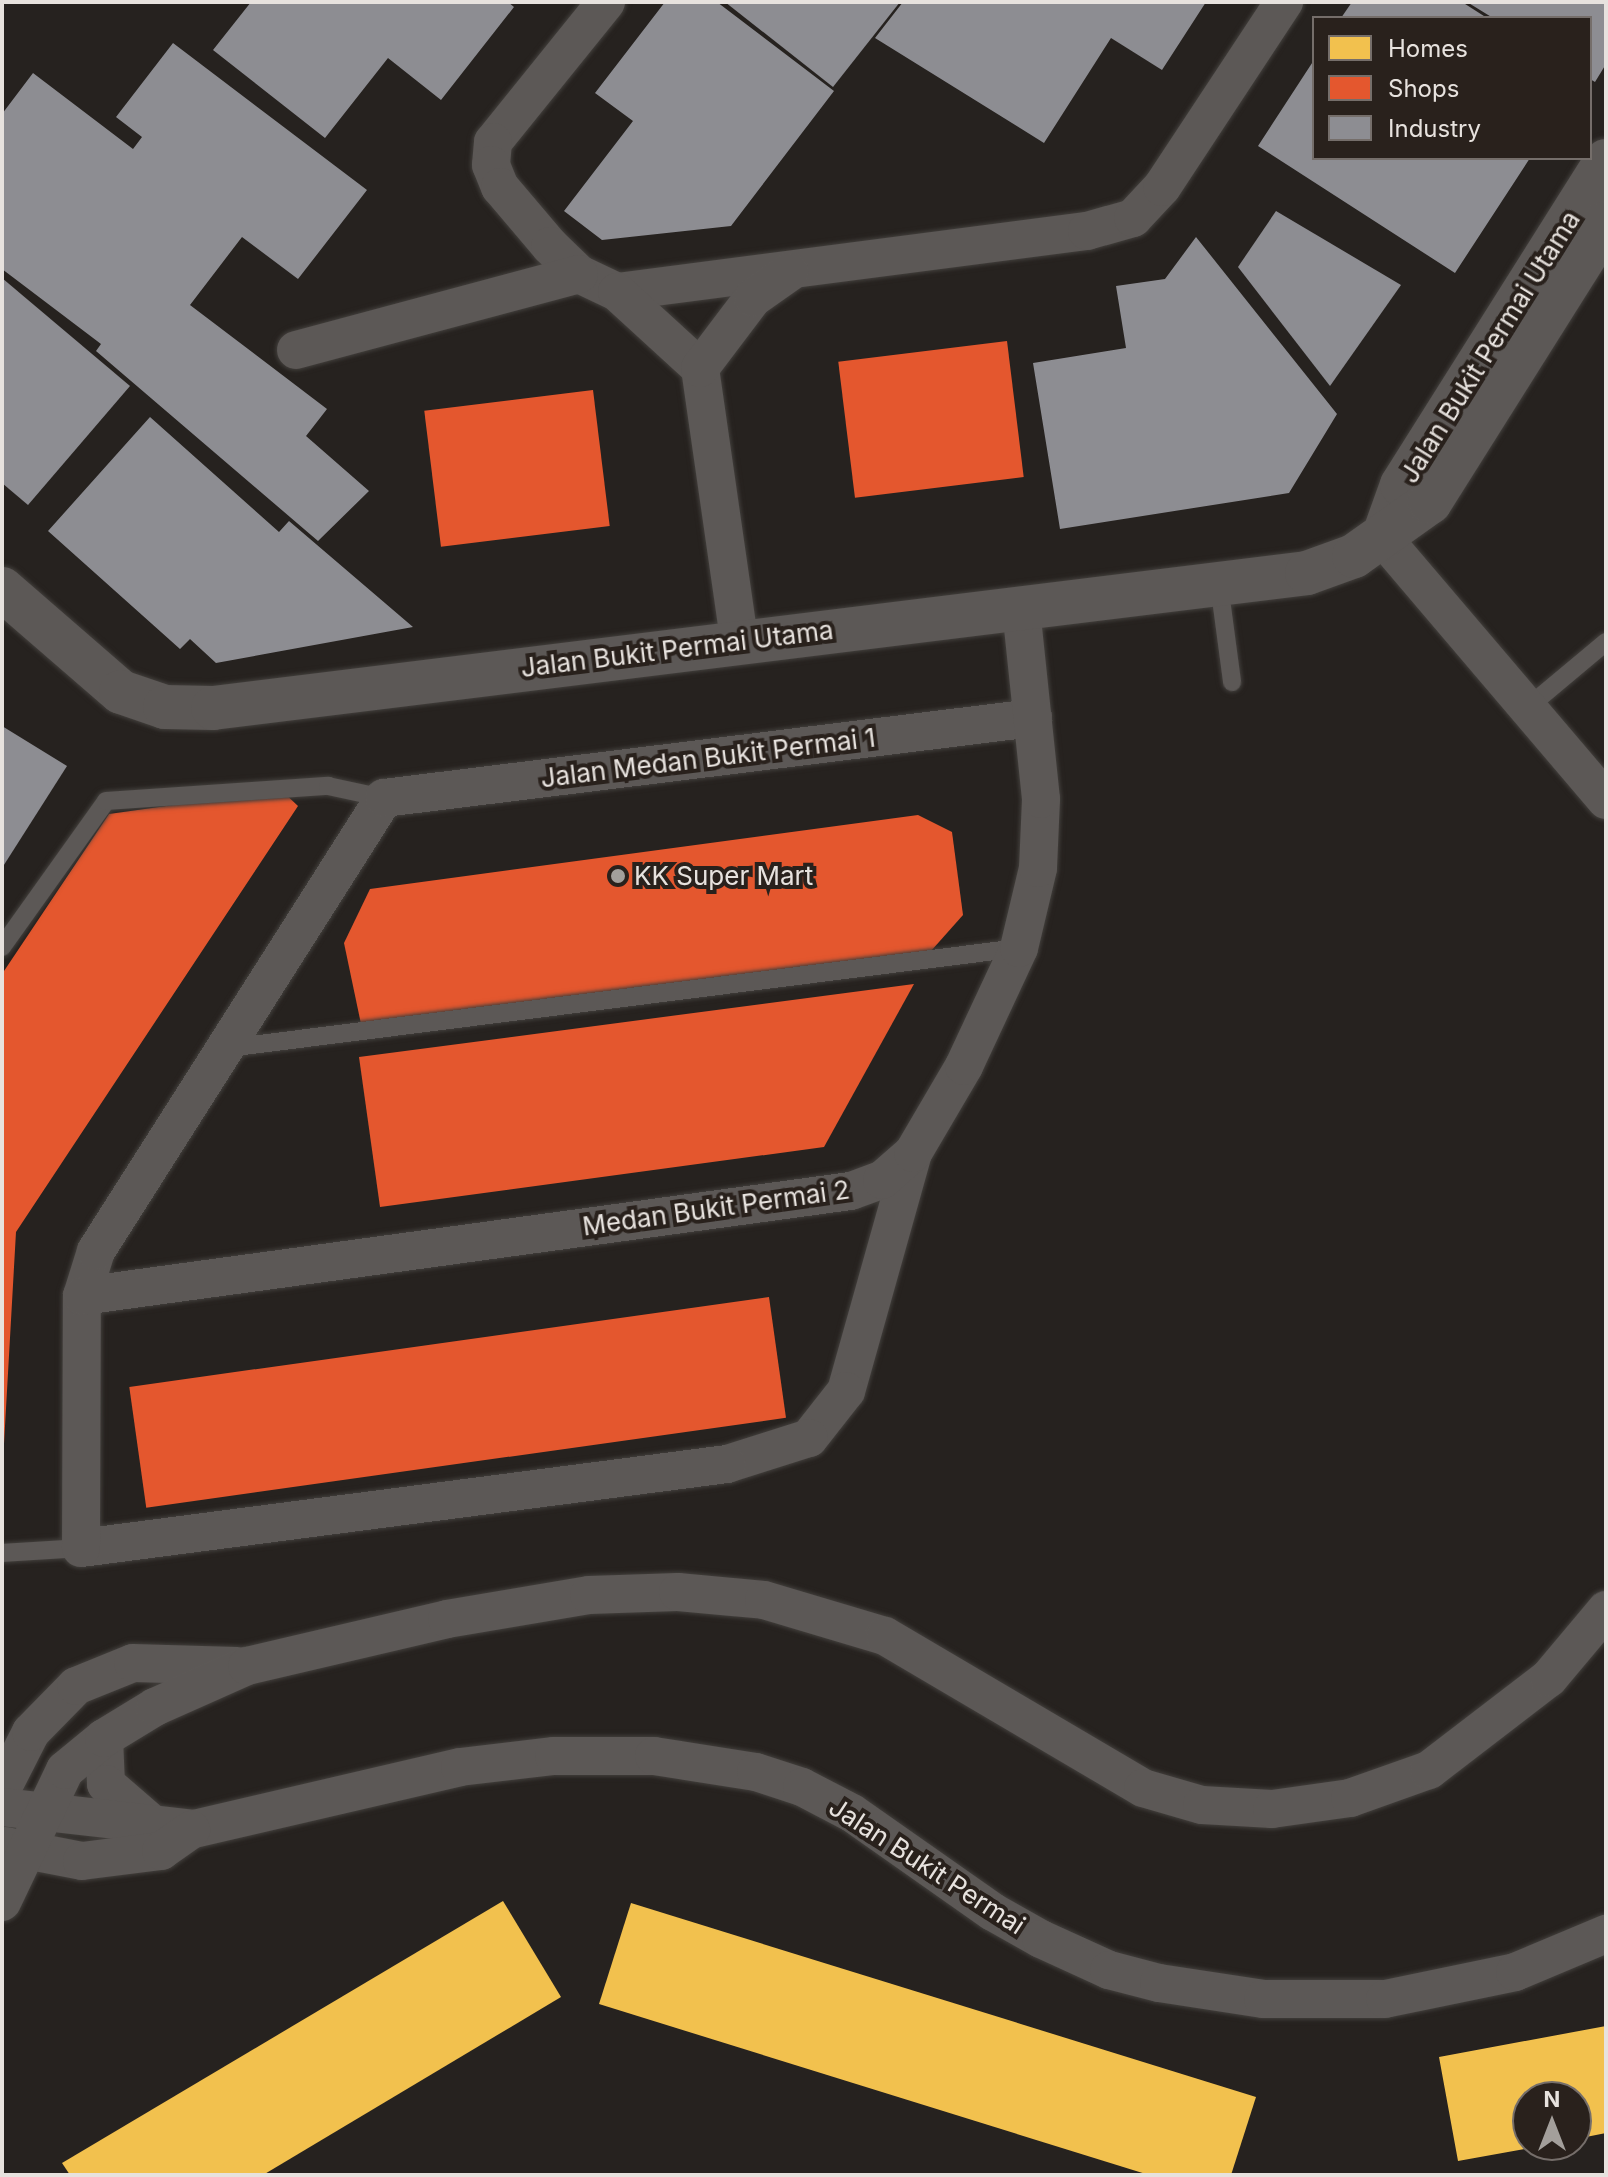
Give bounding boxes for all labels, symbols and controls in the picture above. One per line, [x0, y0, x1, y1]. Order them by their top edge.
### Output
legend [1312, 16, 1592, 160]
text: Homes [1388, 34, 1468, 63]
text: Shops [1388, 74, 1459, 103]
text: Industry [1388, 114, 1481, 143]
street label: Jalan Bukit Permai Utama [1393, 205, 1587, 489]
street label: Jalan Bukit Permai Utama [519, 614, 835, 684]
street label: Jalan Medan Bukit Permai 1 [539, 722, 877, 794]
place label: KK Super Mart [634, 860, 813, 892]
marker: KK Super Mart [609, 867, 627, 885]
street label: Medan Bukit Permai 2 [581, 1174, 851, 1242]
street label: Jalan Bukit Permai [823, 1791, 1031, 1941]
north arrow [1512, 2081, 1592, 2161]
text: N [1544, 2086, 1560, 2112]

